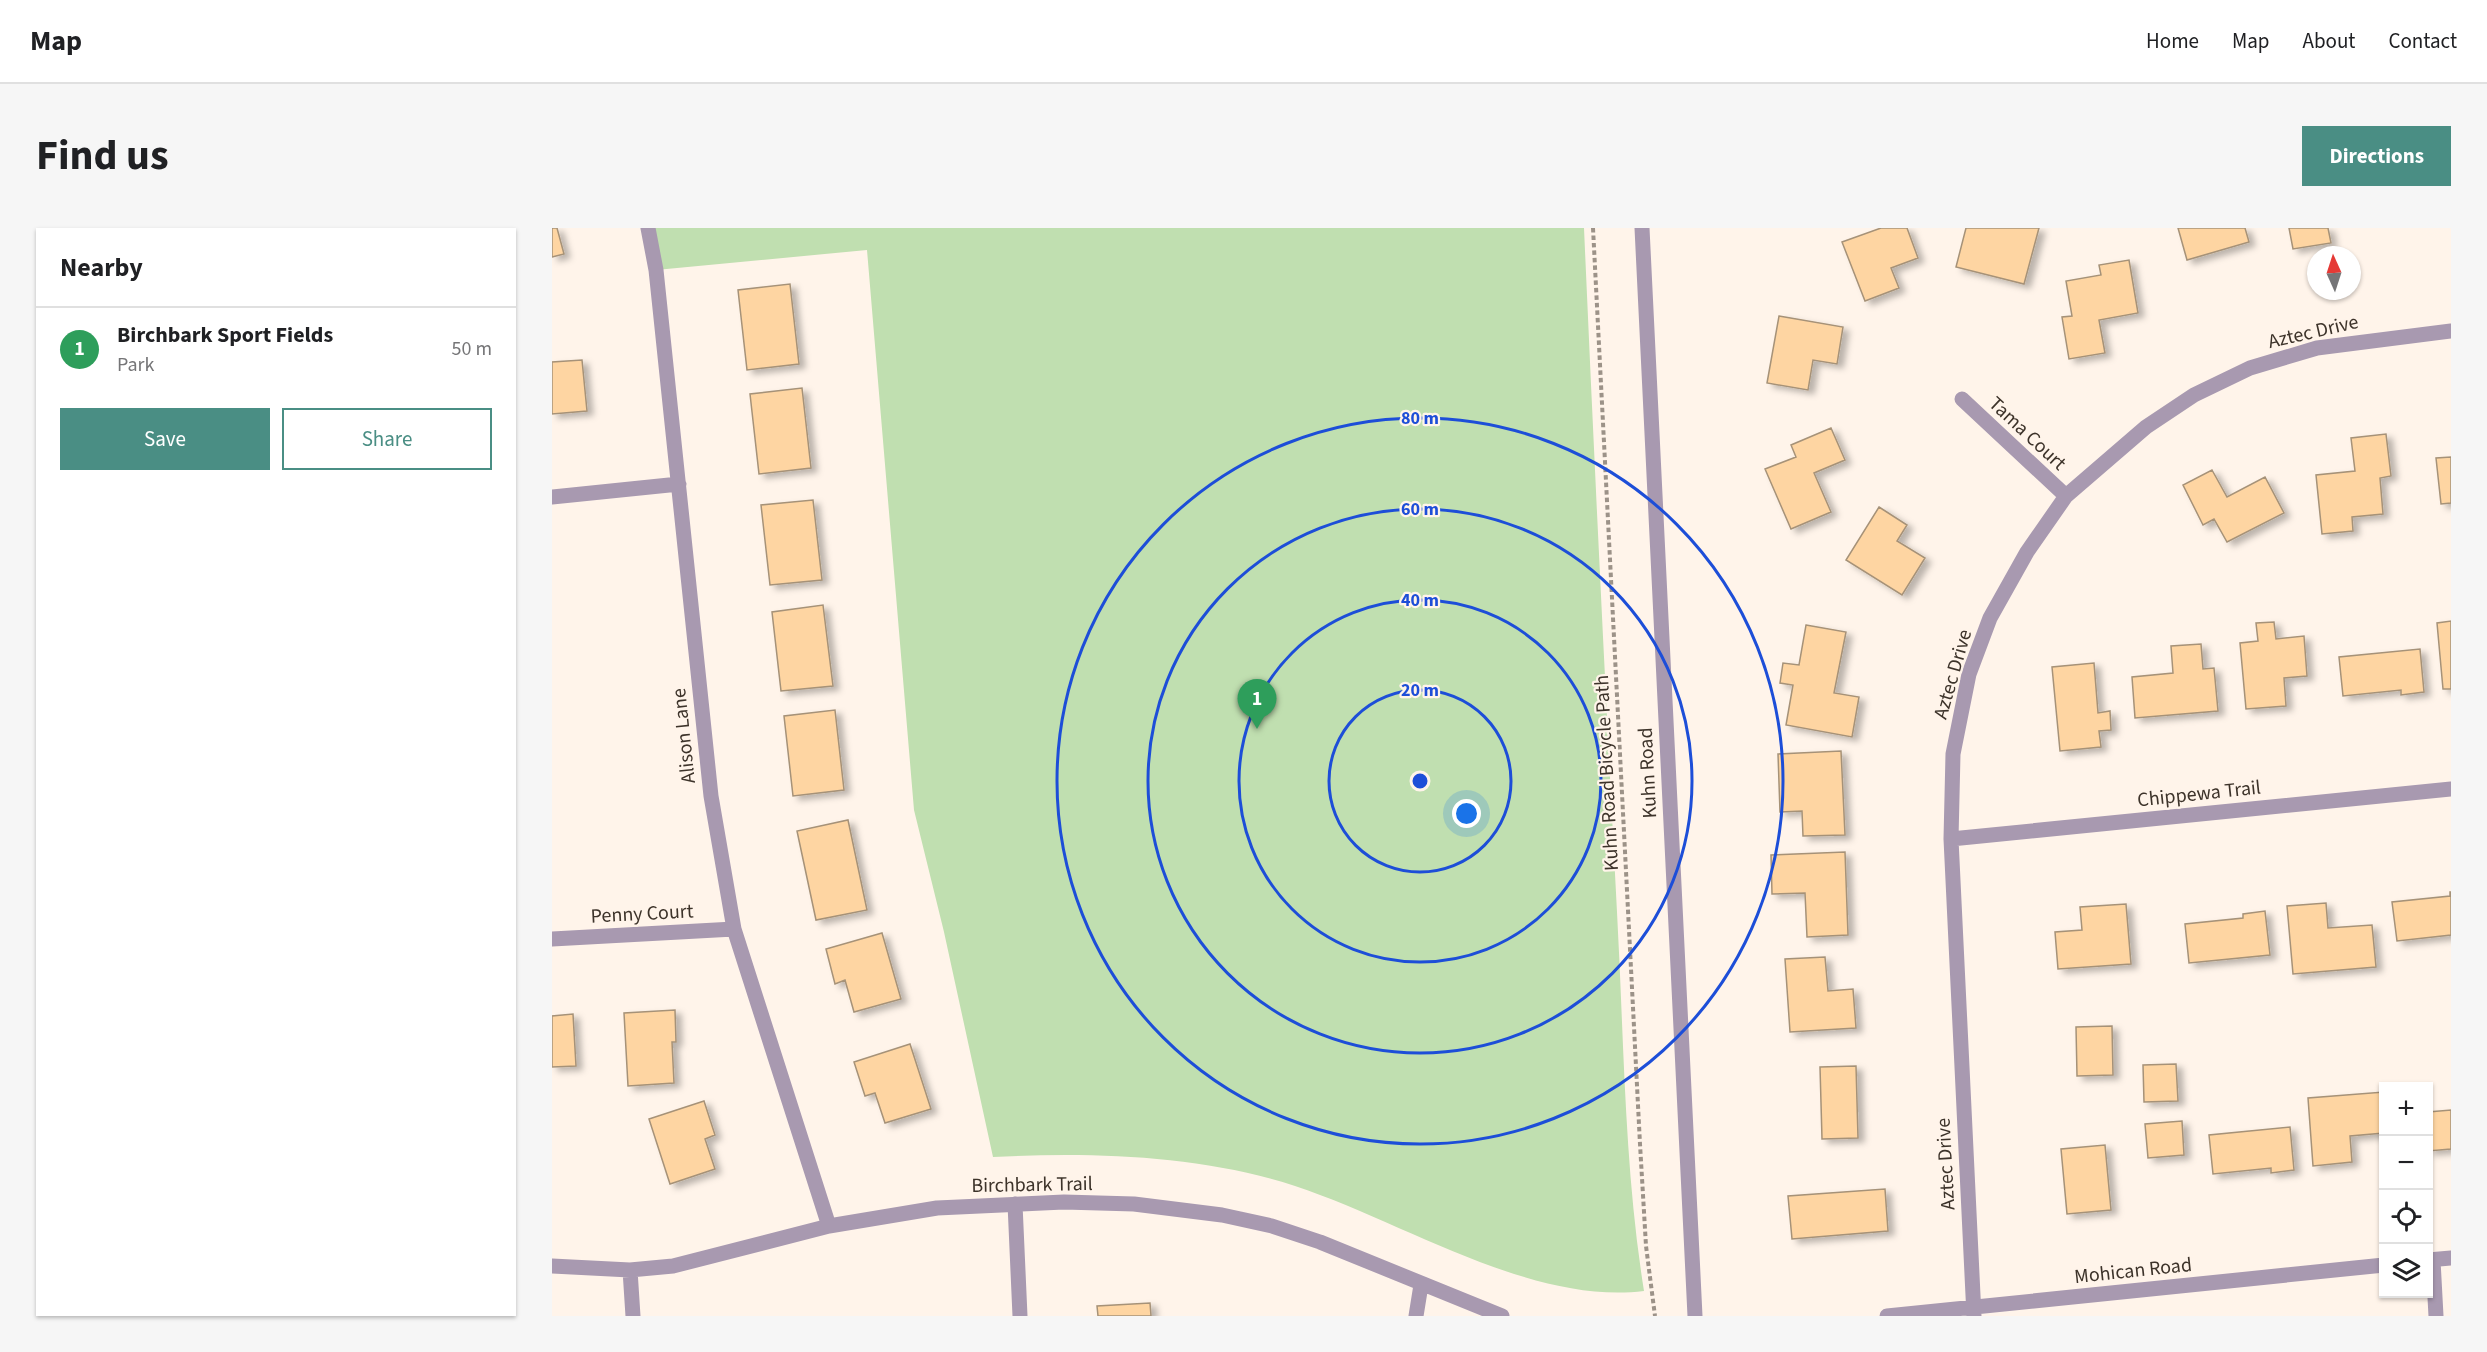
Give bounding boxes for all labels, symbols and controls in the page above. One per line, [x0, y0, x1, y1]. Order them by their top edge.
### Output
text: Map [30, 21, 82, 61]
text: Home [2146, 26, 2199, 56]
text: Map [2232, 26, 2270, 56]
text: About [2303, 26, 2355, 56]
text: Contact [2388, 26, 2457, 56]
text: Find us [36, 126, 169, 186]
button: Directions [2302, 126, 2451, 186]
north arrow [2307, 246, 2361, 300]
text: Nearby [60, 249, 143, 286]
street label: Aztec Drive [2265, 308, 2361, 356]
text: Birchbark Sport Fields [117, 319, 333, 351]
text: 1 [74, 335, 85, 363]
text: 50 m [452, 335, 492, 363]
text: Park [117, 351, 154, 379]
street label: Tama Court [1982, 390, 2072, 477]
text: 80 m [1401, 406, 1439, 431]
button: Save [60, 408, 270, 470]
button: Share [282, 408, 492, 470]
text: 60 m [1401, 497, 1439, 522]
text: 40 m [1401, 588, 1439, 613]
street label: Aztec Drive [1927, 626, 1979, 722]
street label: Kuhn Road Bicycle Path [1588, 674, 1626, 872]
text: 20 m [1401, 678, 1439, 703]
pin: 1 [1238, 680, 1276, 729]
street label: Alison Lane [665, 687, 703, 785]
street label: Kuhn Road [1632, 727, 1664, 819]
centre of rings [1410, 771, 1430, 791]
street label: Chippewa Trail [2136, 774, 2262, 814]
your location [1452, 799, 1481, 828]
street label: Penny Court [590, 897, 694, 931]
map controls [2379, 1082, 2433, 1298]
button: + [2379, 1082, 2433, 1136]
street label: Aztec Drive [1930, 1117, 1962, 1211]
button: − [2379, 1136, 2433, 1190]
street label: Birchbark Trail [971, 1170, 1093, 1200]
button: locate [2379, 1190, 2433, 1244]
button: layers [2379, 1244, 2433, 1298]
street label: Mohican Road [2073, 1251, 2193, 1291]

